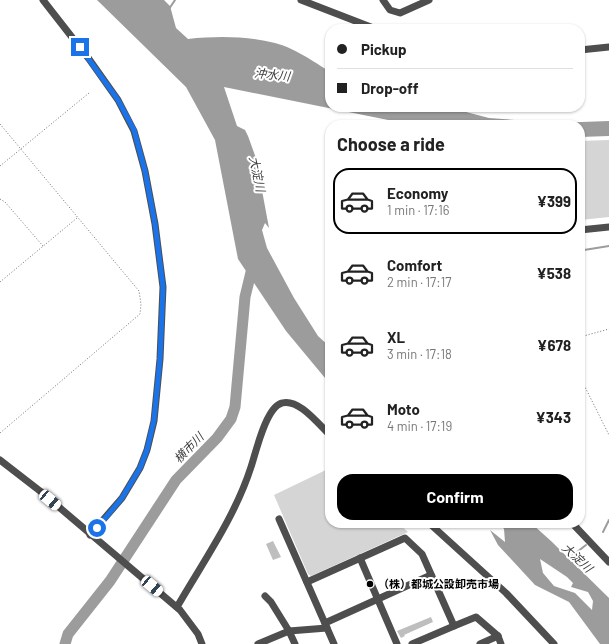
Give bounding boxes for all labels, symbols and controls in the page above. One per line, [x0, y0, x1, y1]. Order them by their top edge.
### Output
route end [71, 38, 89, 56]
text: Pickup [361, 40, 407, 58]
water label: 沖水川 [253, 65, 293, 83]
text: Drop-off [361, 79, 419, 97]
text: Choose a ride [337, 133, 445, 155]
water label: 大淀川 [247, 155, 269, 195]
icon: car [339, 183, 375, 219]
text: Economy [387, 184, 448, 202]
text: ¥399 [537, 192, 571, 210]
text: 1 min · 17:16 [387, 202, 450, 218]
icon: car [339, 255, 375, 291]
text: Comfort [387, 256, 442, 274]
text: ¥538 [536, 264, 571, 282]
text: 2 min · 17:17 [387, 274, 451, 290]
icon: car [339, 327, 375, 363]
text: XL [387, 328, 405, 346]
text: ¥678 [537, 336, 571, 354]
text: 3 min · 17:18 [387, 346, 452, 362]
icon: car [339, 399, 375, 435]
text: Moto [387, 400, 420, 418]
text: ¥343 [535, 408, 571, 426]
text: 4 min · 17:19 [387, 418, 452, 434]
water label: 横市川 [171, 428, 207, 465]
button: Confirm [337, 474, 573, 520]
car [37, 488, 63, 512]
route start [88, 519, 106, 537]
water label: 大淀川 [560, 540, 597, 576]
car [139, 574, 165, 598]
place label: （株）都城公設卸売市場 [378, 577, 499, 590]
marker: （株）都城公設卸売市場 [365, 579, 375, 589]

